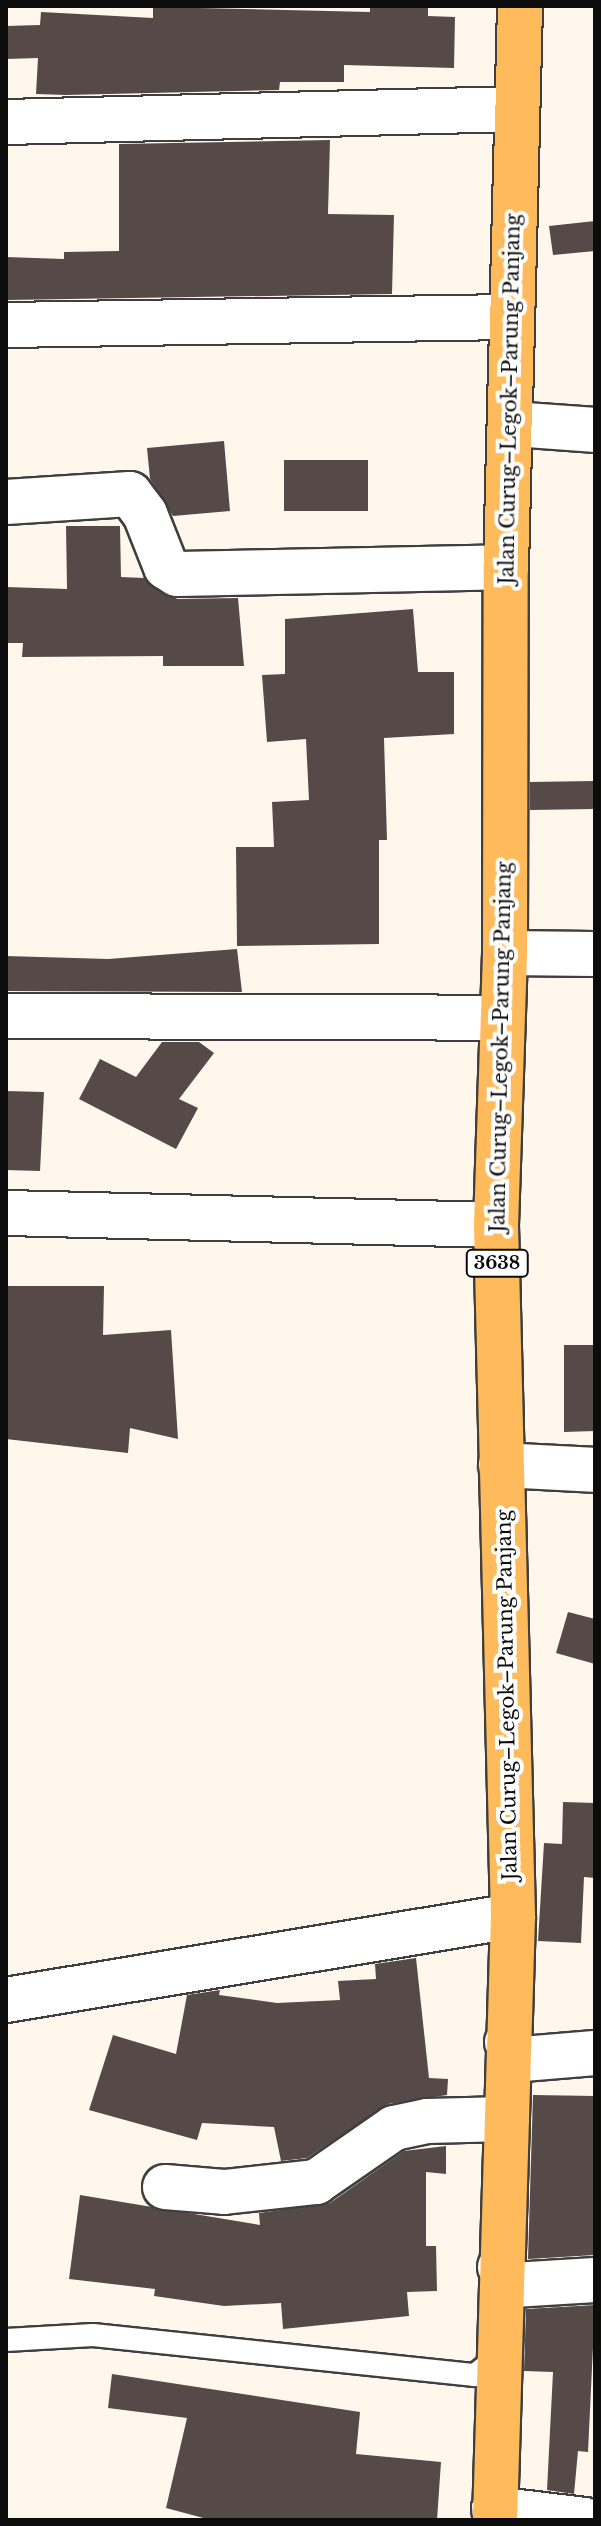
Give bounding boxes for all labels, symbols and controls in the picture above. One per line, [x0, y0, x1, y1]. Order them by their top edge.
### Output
street label: Jalan Curug–Legok–Parung Panjang [495, 213, 525, 585]
street label: Jalan Curug–Legok–Parung Panjang [486, 861, 516, 1233]
road number: 3638 [465, 1249, 529, 1277]
street label: Jalan Curug–Legok–Parung Panjang [492, 1509, 522, 1881]

